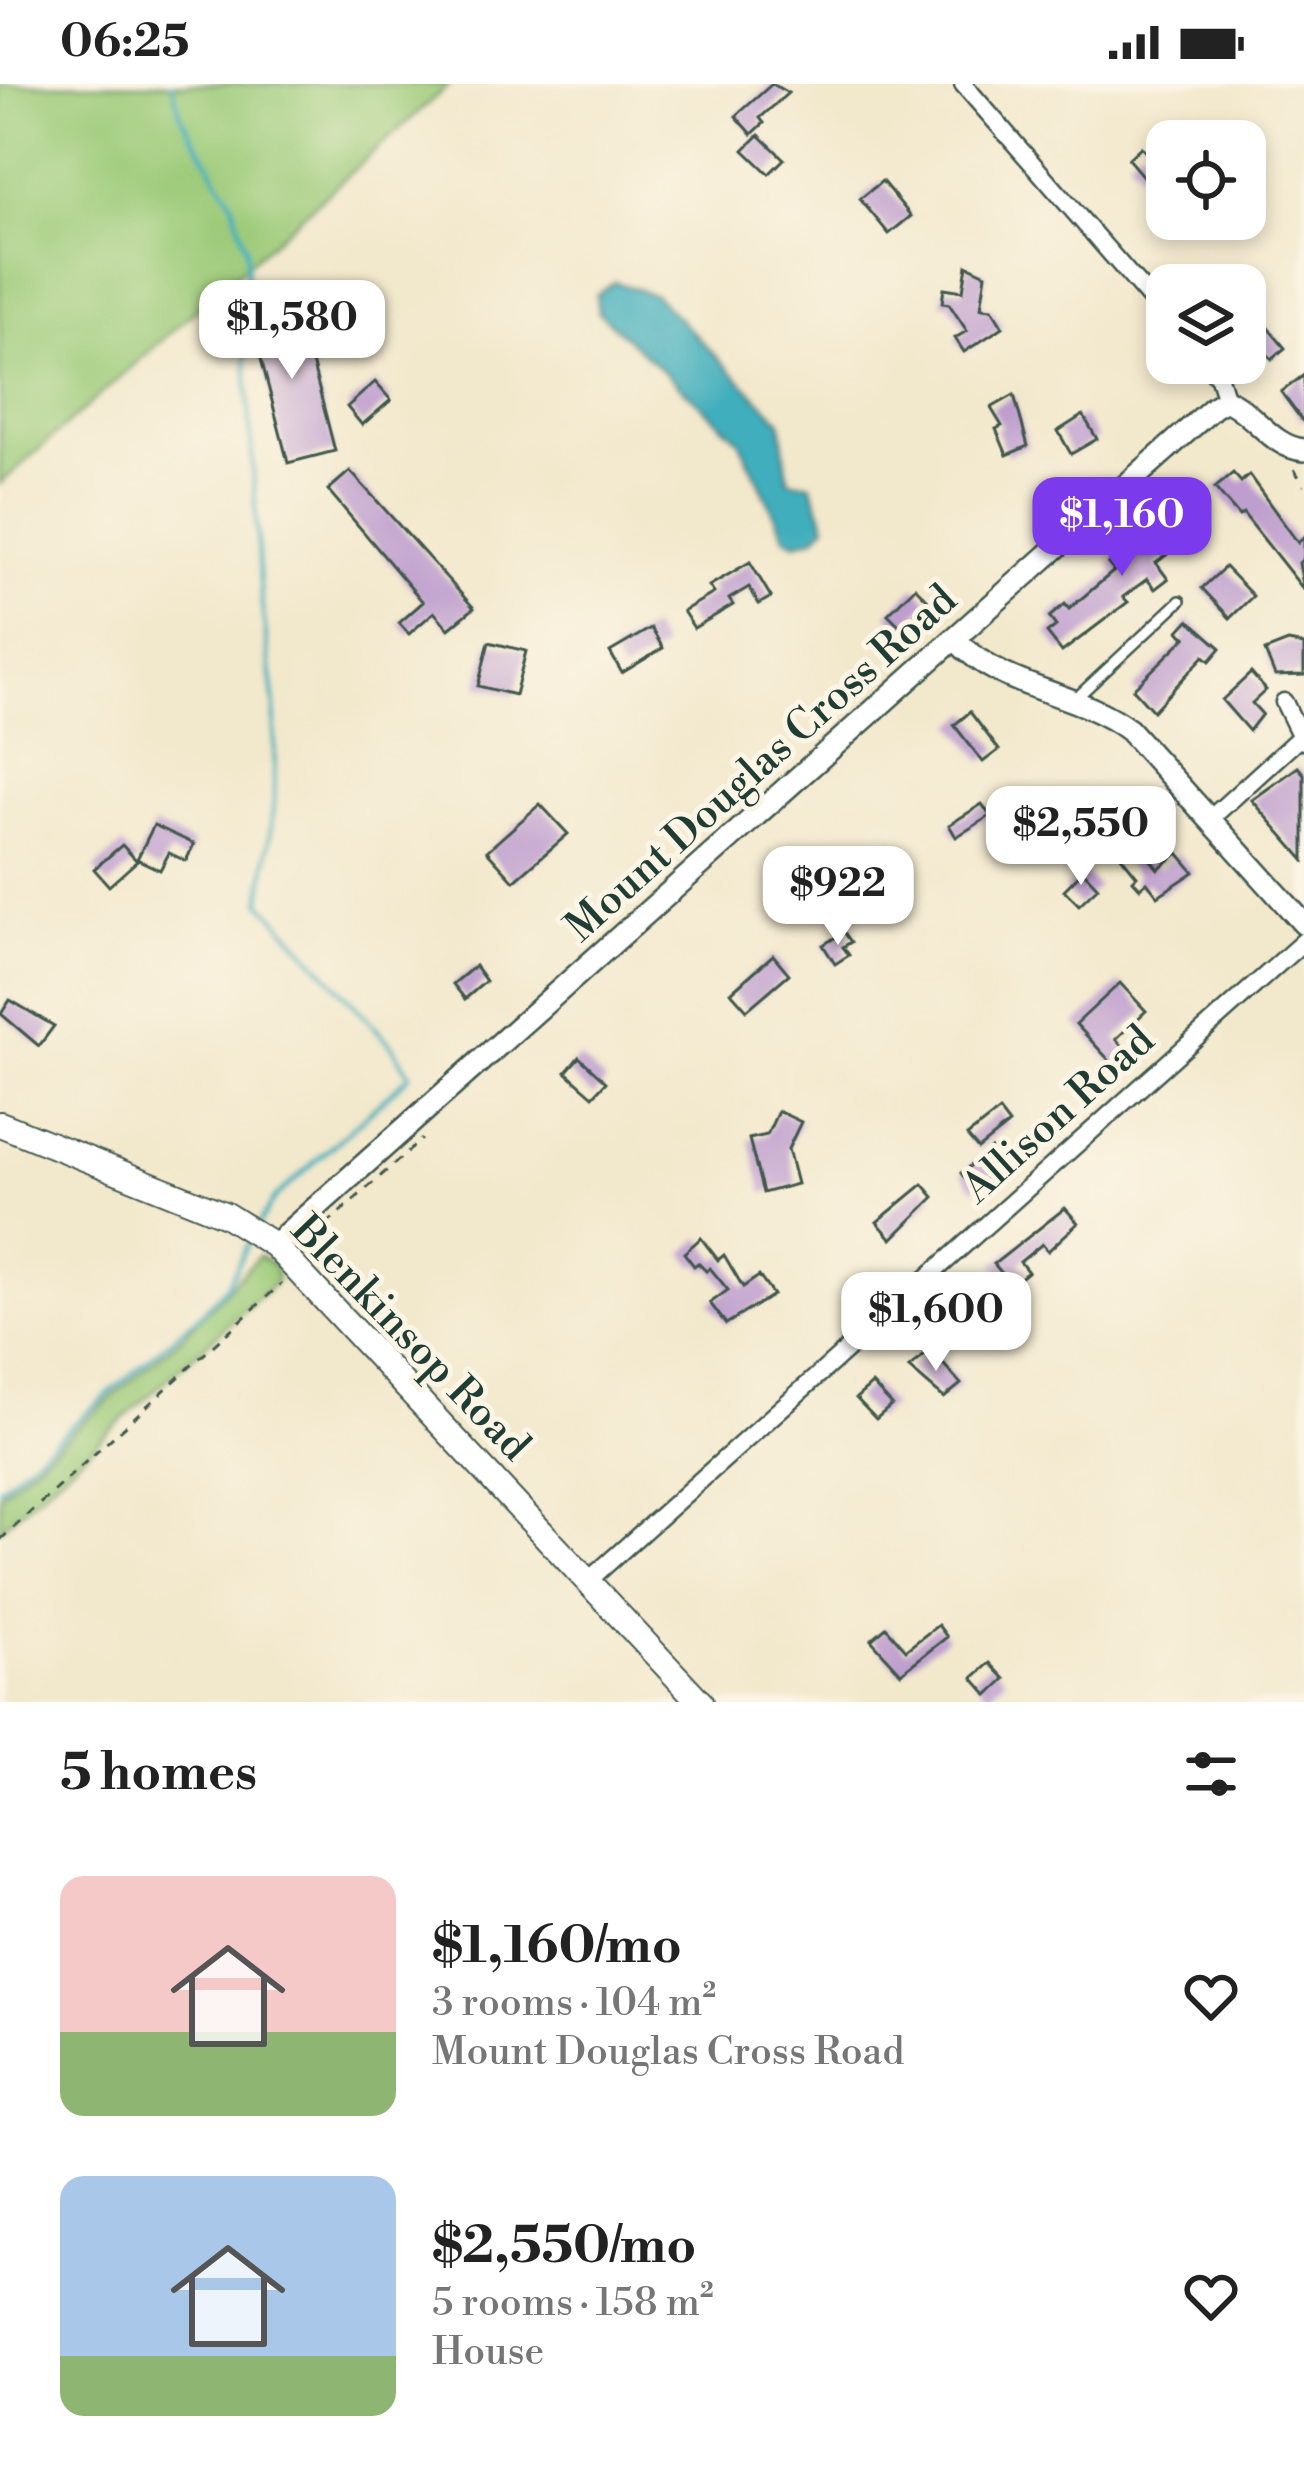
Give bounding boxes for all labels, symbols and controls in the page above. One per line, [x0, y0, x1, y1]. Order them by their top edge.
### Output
text: 06:25 [60, 14, 189, 71]
map controls [1146, 120, 1266, 384]
button: locate [1146, 120, 1266, 240]
button: layers [1146, 264, 1266, 384]
pin: $1,580 [194, 280, 390, 382]
text: $1,580 [226, 294, 358, 343]
pin: $1,160 [1024, 477, 1220, 579]
text: $1,160 [1059, 491, 1185, 540]
street label: Mount Douglas Cross Road [555, 574, 969, 955]
pin: $2,550 [983, 786, 1179, 888]
text: $2,550 [1013, 800, 1149, 849]
pin: $922 [767, 846, 909, 948]
text: $922 [790, 860, 886, 909]
street label: Allison Road [951, 1015, 1166, 1216]
street label: Blenkinsop Road [279, 1204, 541, 1473]
pin: $1,600 [838, 1272, 1034, 1374]
text: $1,600 [868, 1286, 1004, 1335]
icon: filters [1178, 1741, 1244, 1807]
text: 5 homes [60, 1742, 257, 1806]
text: $1,160/mo [432, 1915, 682, 1979]
icon: home [156, 1924, 300, 2068]
icon: heart [1178, 1963, 1244, 2029]
text: 3 rooms · 104 m² [432, 1979, 716, 2028]
text: Mount Douglas Cross Road [432, 2028, 905, 2077]
text: $2,550/mo [432, 2215, 696, 2279]
icon: home [156, 2224, 300, 2368]
icon: heart [1178, 2263, 1244, 2329]
text: 5 rooms · 158 m² [432, 2279, 714, 2328]
text: House [432, 2328, 544, 2377]

